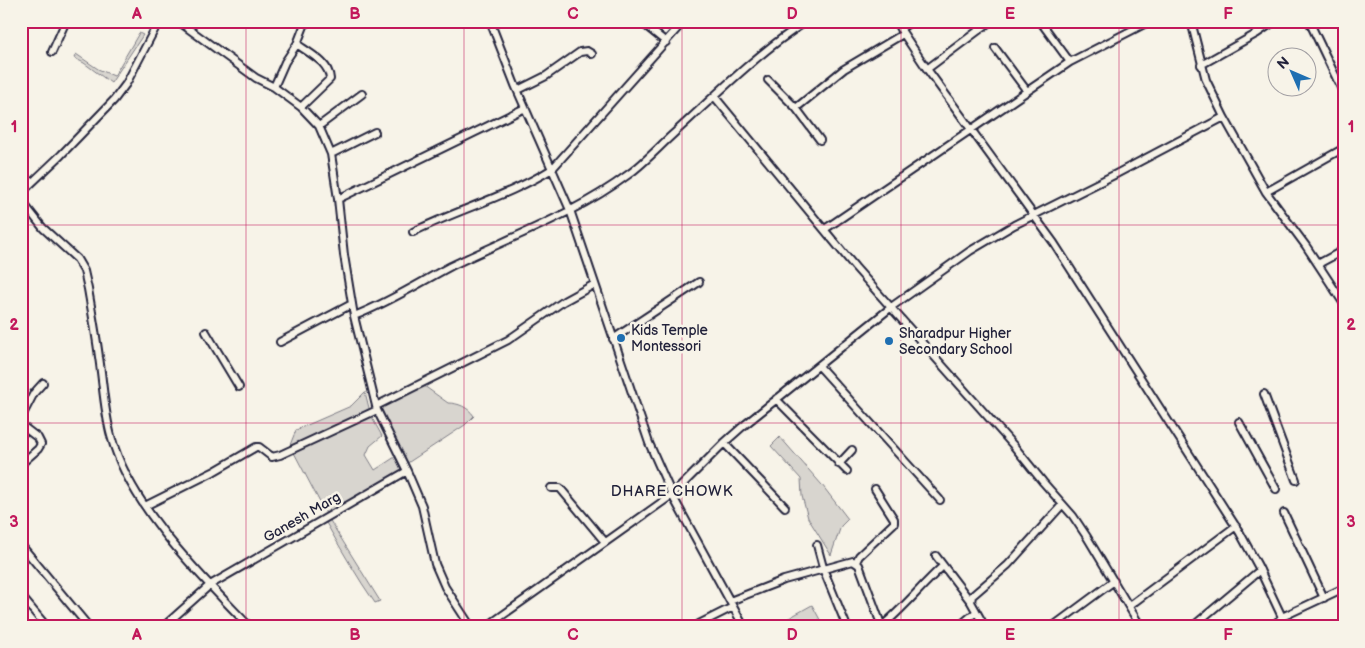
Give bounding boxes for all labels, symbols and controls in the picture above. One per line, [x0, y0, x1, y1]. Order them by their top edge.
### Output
text: A [131, 5, 142, 24]
text: B [349, 5, 361, 24]
text: C [567, 5, 579, 24]
text: D [786, 5, 798, 24]
text: E [1005, 5, 1015, 24]
text: F [1223, 5, 1233, 24]
north arrow [1268, 48, 1318, 98]
text: N [1273, 53, 1293, 73]
text: 1 [11, 118, 17, 137]
text: 1 [1348, 118, 1354, 137]
text: 2 [9, 316, 19, 335]
text: 2 [1346, 316, 1356, 335]
place label: Kids Temple Montessori [631, 322, 708, 355]
place label: Sharadpur Higher Secondary School [899, 325, 1012, 358]
marker: Kids Temple Montessori [615, 332, 627, 344]
marker: Sharadpur Higher Secondary School [883, 335, 895, 347]
district label: DHARE CHOWK [611, 482, 733, 501]
street label: Ganesh Marg [261, 488, 343, 546]
text: 3 [9, 513, 19, 532]
text: 3 [1346, 513, 1356, 532]
text: A [131, 626, 142, 645]
text: B [349, 626, 361, 645]
text: C [567, 626, 579, 645]
text: D [786, 626, 798, 645]
text: E [1005, 626, 1015, 645]
text: F [1223, 626, 1233, 645]

